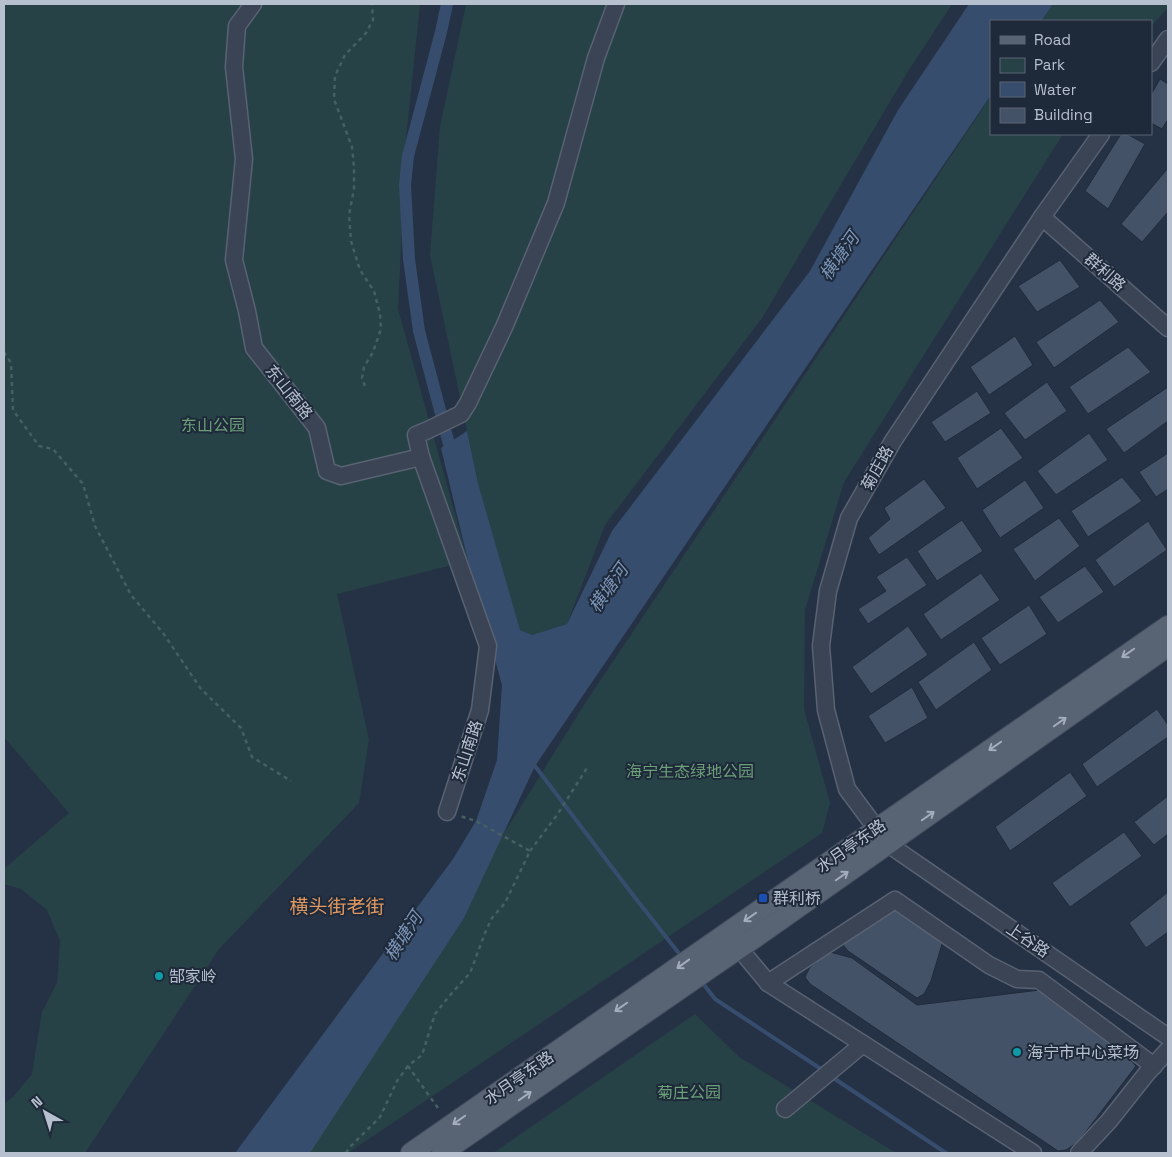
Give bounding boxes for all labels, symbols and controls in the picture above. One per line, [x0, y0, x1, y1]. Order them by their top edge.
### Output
legend [990, 20, 1152, 135]
text: Road [1034, 30, 1071, 49]
text: Park [1034, 55, 1065, 74]
text: Water [1034, 80, 1077, 99]
text: Building [1034, 105, 1093, 124]
water label: 横塘河 [814, 225, 866, 285]
street label: 群利路 [1080, 248, 1130, 296]
street label: 东山南路 [261, 361, 317, 423]
park label: 东山公园 [181, 415, 245, 436]
street label: 菊庄路 [856, 442, 898, 494]
water label: 横塘河 [583, 557, 635, 617]
one-way arrow [1121, 648, 1135, 658]
street label: 东山南路 [447, 717, 487, 785]
one-way arrow [1053, 717, 1067, 727]
one-way arrow [988, 741, 1002, 751]
park label: 海宁生态绿地公园 [626, 761, 754, 782]
one-way arrow [920, 811, 934, 821]
street label: 水月亭东路 [812, 814, 890, 878]
one-way arrow [835, 871, 849, 881]
place label: 群利桥 [773, 888, 821, 909]
marker: 群利桥 [757, 892, 769, 904]
district label: 横头街老街 [289, 894, 385, 919]
water label: 横塘河 [379, 905, 429, 965]
one-way arrow [744, 912, 758, 922]
street label: 上谷路 [1002, 918, 1054, 962]
one-way arrow [676, 959, 690, 969]
place label: 郜家岭 [169, 966, 217, 987]
marker: 郜家岭 [153, 970, 165, 982]
one-way arrow [614, 1002, 628, 1012]
place label: 海宁市中心菜场 [1027, 1042, 1139, 1063]
street label: 水月亭东路 [480, 1046, 558, 1110]
marker: 海宁市中心菜场 [1011, 1046, 1023, 1058]
park label: 菊庄公园 [657, 1082, 721, 1103]
north arrow [20, 1087, 70, 1137]
one-way arrow [518, 1091, 532, 1101]
text: N [28, 1092, 46, 1112]
one-way arrow [452, 1115, 466, 1125]

